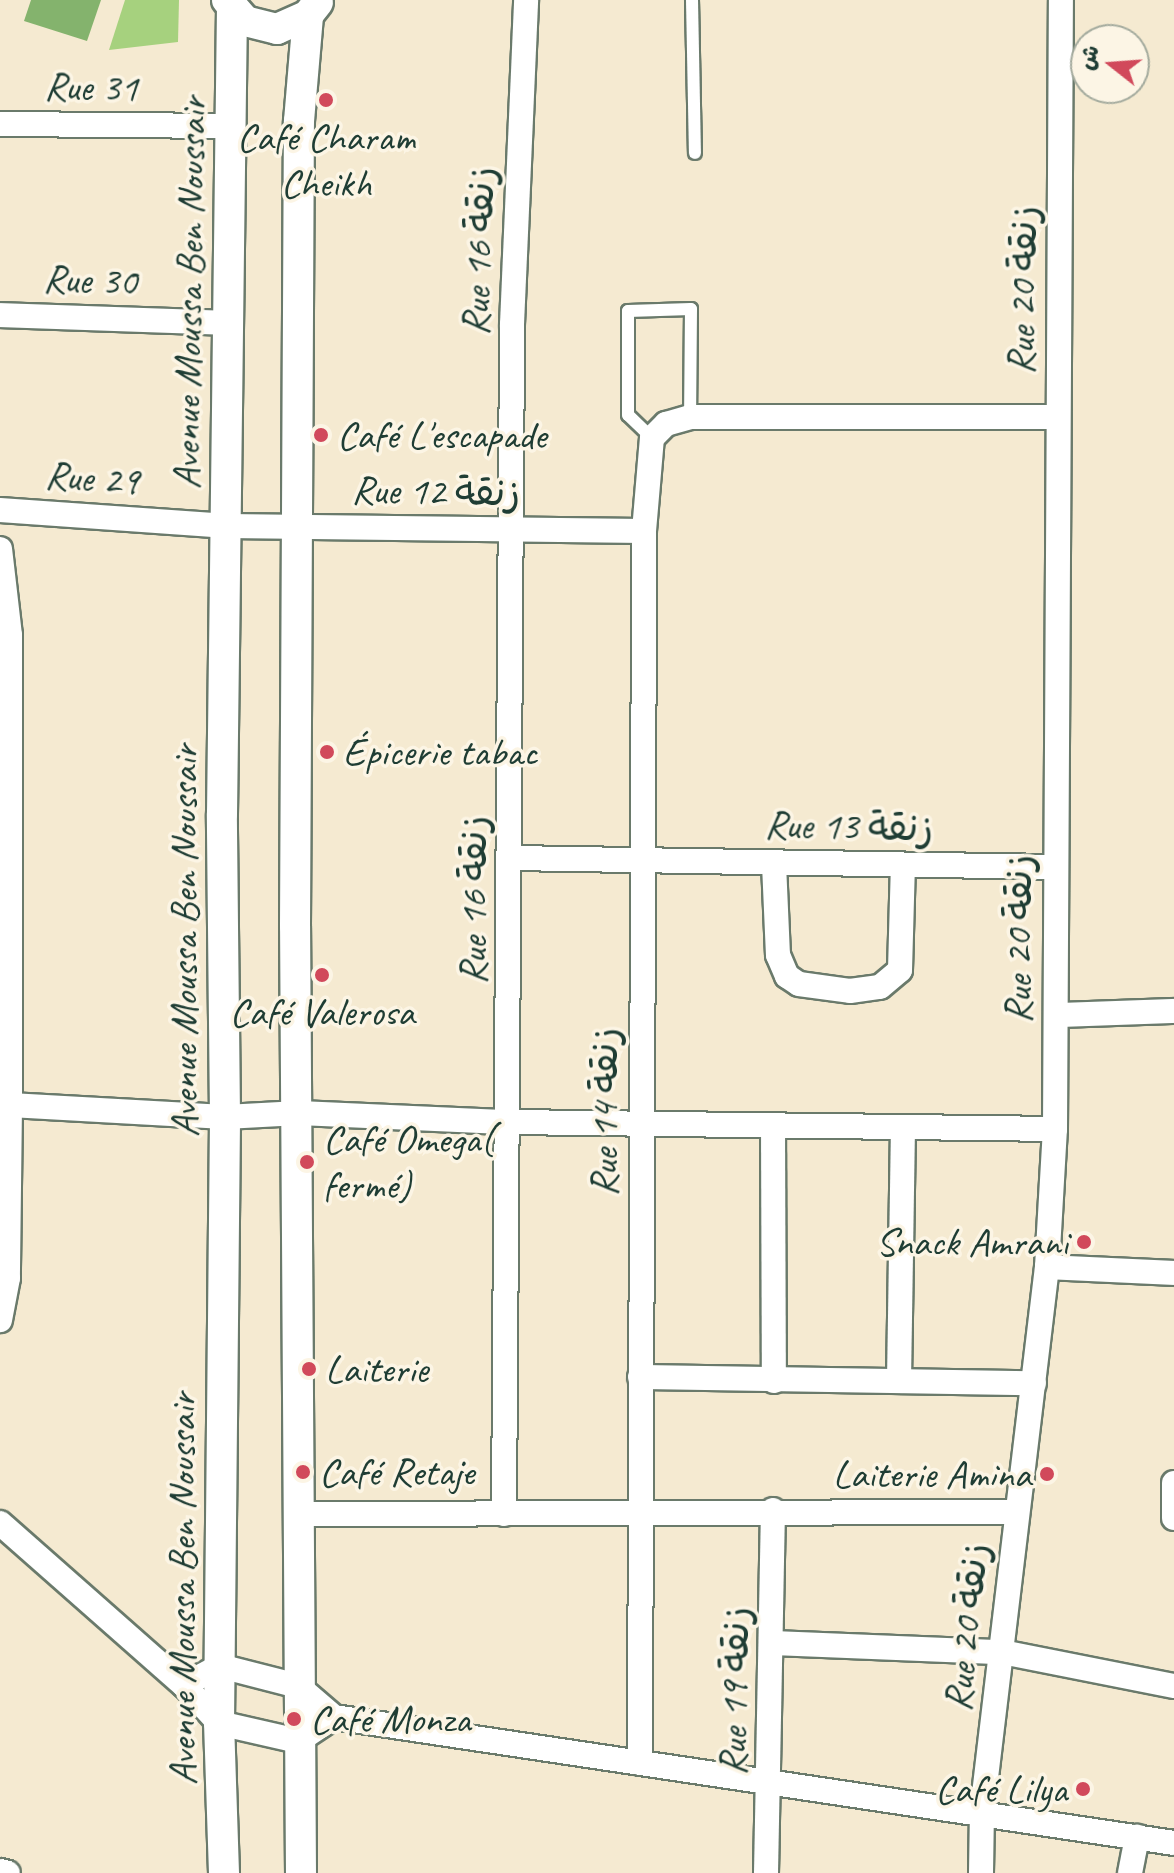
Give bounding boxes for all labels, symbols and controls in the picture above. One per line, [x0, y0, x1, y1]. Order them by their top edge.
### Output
north arrow [1070, 24, 1150, 104]
text: ش [1072, 42, 1106, 73]
street label: Rue 31 [44, 62, 138, 112]
marker: Café Charam Cheikh [317, 91, 335, 109]
street label: Avenue Moussa Ben Noussair [162, 96, 216, 490]
place label: Café Charam Cheikh [237, 113, 415, 207]
street label: Rue 16 زنقة [451, 166, 505, 336]
street label: Rue 20 زنقة [997, 205, 1047, 375]
street label: Rue 30 [42, 254, 138, 306]
place label: Café L'escapade [337, 411, 546, 459]
marker: Café L'escapade [312, 426, 330, 444]
street label: Rue 29 [44, 451, 140, 505]
street label: Rue 12 زنقة [351, 466, 521, 516]
place label: Épicerie tabac [343, 728, 538, 776]
marker: Épicerie tabac [318, 743, 336, 761]
street label: Avenue Moussa Ben Noussair [160, 745, 208, 1137]
street label: Rue 13 زنقة [764, 801, 934, 851]
street label: Rue 16 زنقة [449, 816, 497, 984]
street label: Rue 20 زنقة [994, 855, 1042, 1023]
marker: Café Valerosa [313, 966, 331, 984]
place label: Café Valerosa [229, 988, 415, 1036]
street label: Rue 14 زنقة [580, 1028, 628, 1196]
place label: Café Omega( fermé) [323, 1115, 493, 1209]
marker: Café Omega( fermé) [298, 1153, 316, 1171]
place label: Snack Amrani [876, 1218, 1068, 1266]
marker: Snack Amrani [1075, 1233, 1093, 1251]
place label: Laiterie [325, 1345, 428, 1393]
marker: Laiterie [300, 1360, 318, 1378]
street label: Avenue Moussa Ben Noussair [158, 1393, 206, 1785]
place label: Café Retaje [319, 1448, 474, 1496]
place label: Laiterie Amina [834, 1450, 1031, 1498]
marker: Café Retaje [294, 1463, 312, 1481]
marker: Laiterie Amina [1038, 1465, 1056, 1483]
street label: Rue 20 زنقة [933, 1540, 999, 1714]
street label: Rue 19 زنقة [709, 1606, 759, 1776]
place label: Café Monza [310, 1695, 470, 1743]
marker: Café Monza [285, 1710, 303, 1728]
place label: Café Lilya [935, 1765, 1067, 1813]
marker: Café Lilya [1074, 1780, 1092, 1798]

